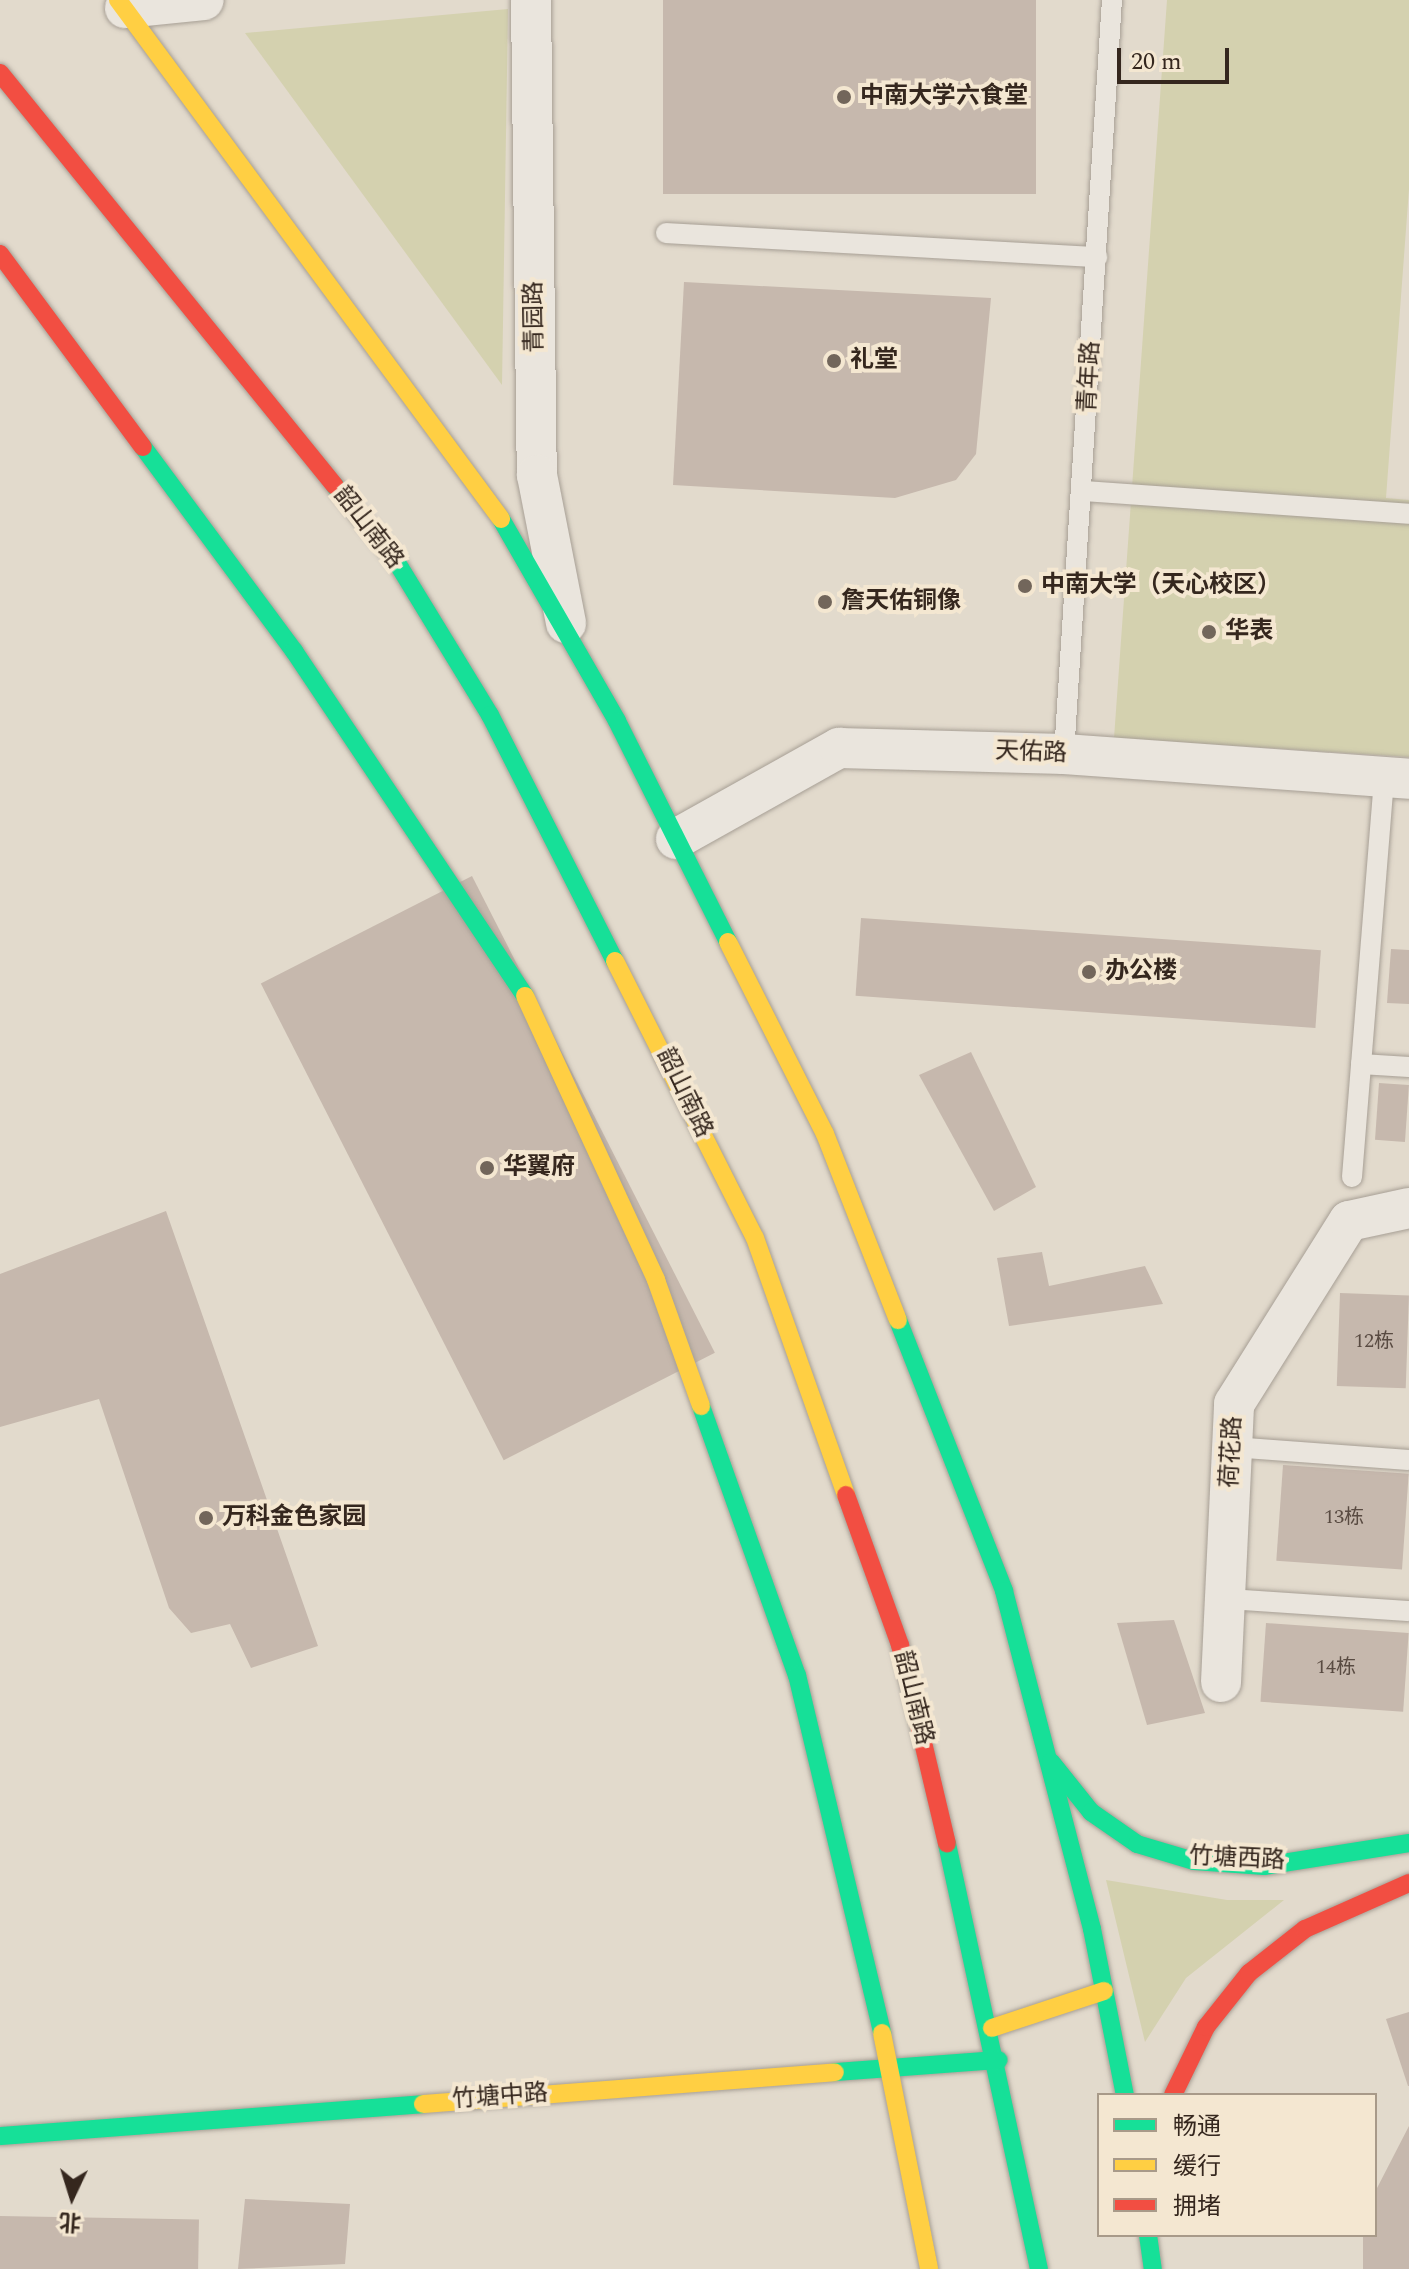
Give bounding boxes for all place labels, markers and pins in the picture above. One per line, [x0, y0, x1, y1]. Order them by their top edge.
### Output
place label: 中南大学六食堂 [860, 83, 1028, 111]
marker: 中南大学六食堂 [835, 88, 853, 106]
place label: 礼堂 [850, 347, 898, 375]
marker: 礼堂 [825, 352, 843, 370]
place label: 中南大学（天心校区） [1041, 572, 1281, 600]
marker: 中南大学（天心校区） [1016, 577, 1034, 595]
place label: 詹天佑铜像 [841, 588, 961, 616]
marker: 詹天佑铜像 [816, 593, 834, 611]
place label: 华表 [1225, 618, 1273, 646]
marker: 华表 [1200, 623, 1218, 641]
place label: 办公楼 [1105, 958, 1177, 986]
marker: 办公楼 [1080, 963, 1098, 981]
place label: 华翼府 [503, 1154, 575, 1182]
marker: 华翼府 [478, 1159, 496, 1177]
place label: 万科金色家园 [222, 1504, 366, 1532]
marker: 万科金色家园 [197, 1509, 215, 1527]

